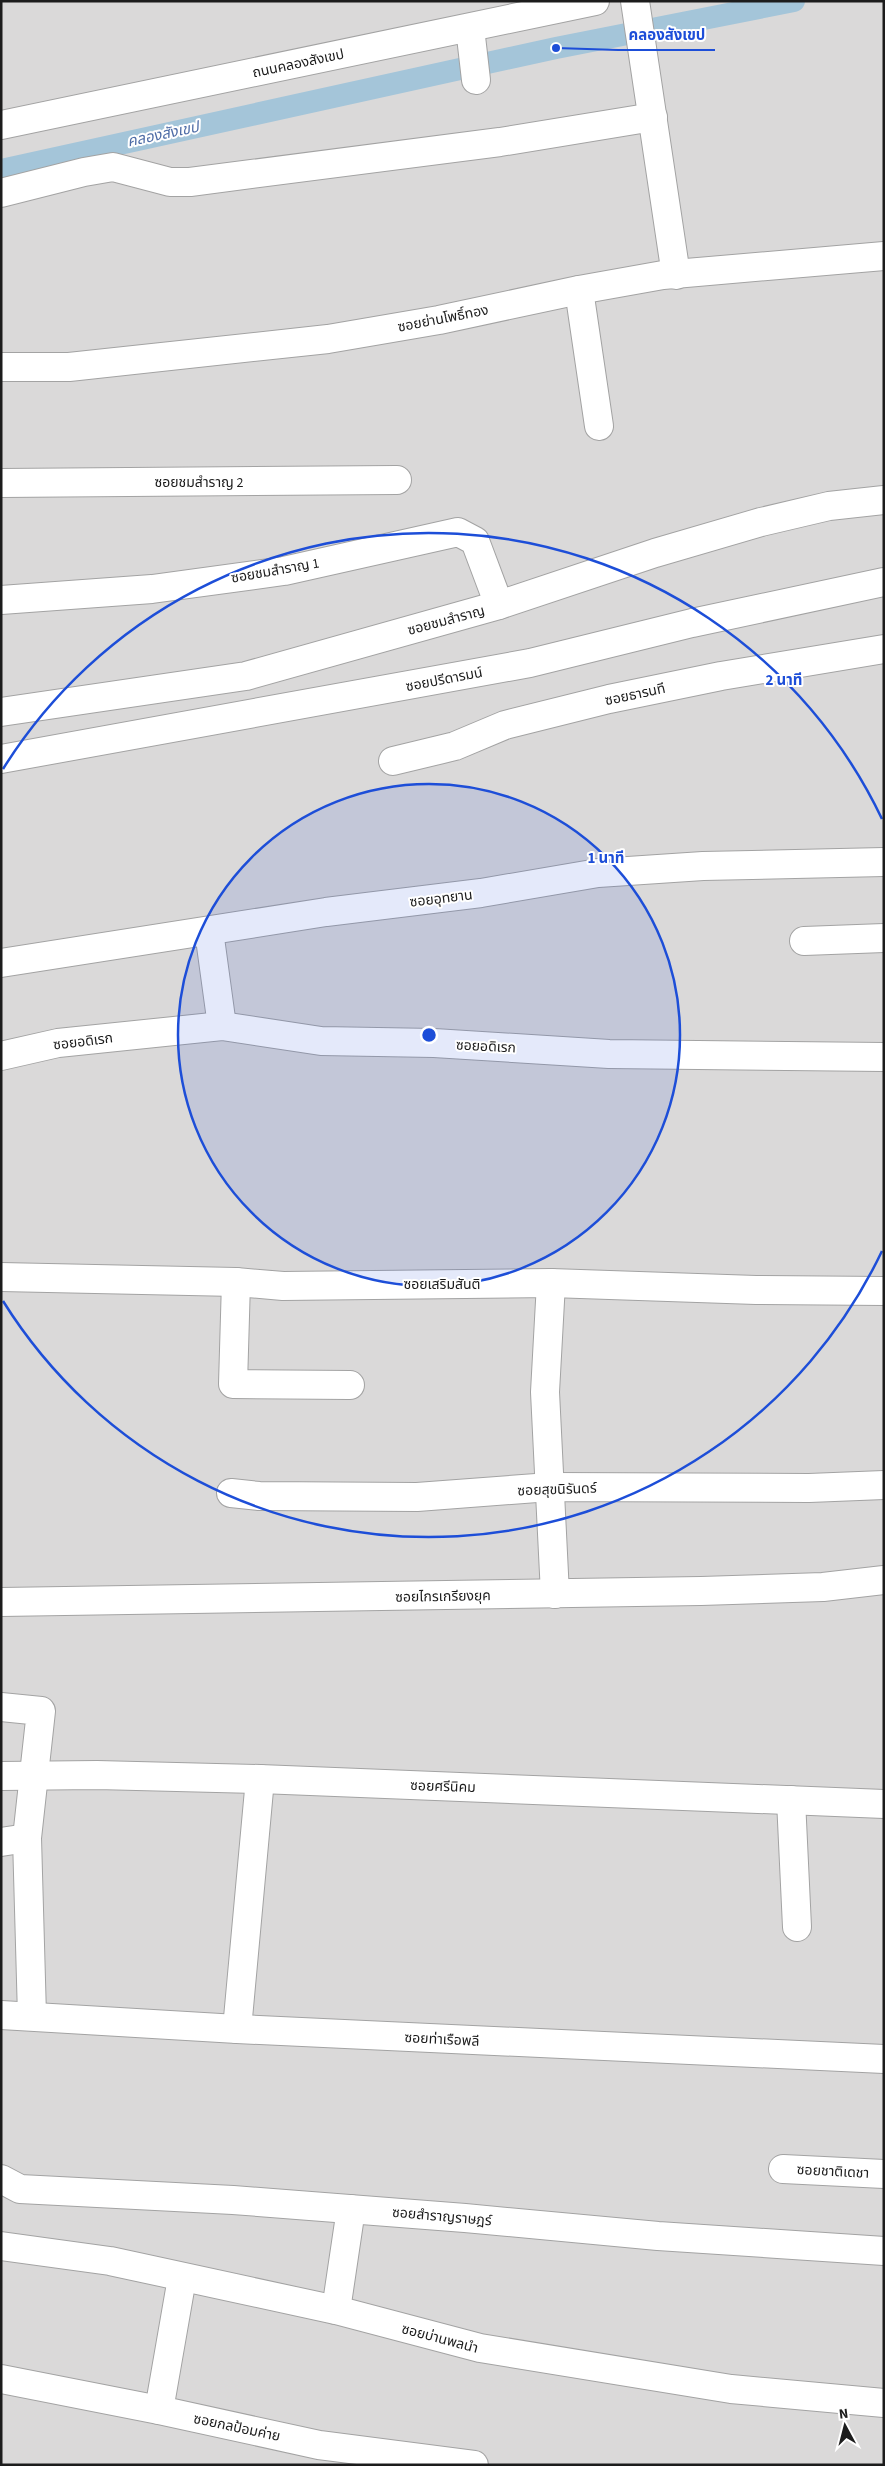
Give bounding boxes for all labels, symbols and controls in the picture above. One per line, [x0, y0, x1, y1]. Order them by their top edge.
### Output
callout: คลองสังเขป [618, 20, 715, 50]
text: คลองสังเขป [629, 25, 705, 46]
street label: ถนนคลองสังเขป [250, 44, 346, 83]
water label: คลองสังเขป [125, 116, 203, 152]
street label: ซอยย่านโพธิ์ทอง [396, 300, 490, 338]
street label: ซอยชมสำราญ 2 [154, 473, 244, 493]
street label: ซอยชมสำราญ 1 [230, 553, 321, 589]
street label: ซอยชมสำราญ [405, 601, 487, 641]
street label: ซอยปรีดารมน์ [404, 663, 484, 697]
text: 2 นาที [766, 670, 802, 691]
street label: ซอยธารนที [603, 679, 667, 711]
text: 1 นาที [588, 848, 624, 869]
street label: ซอยอุทยาน [408, 885, 474, 913]
centre of rings [420, 1026, 438, 1044]
street label: ซอยอดิเรก [52, 1028, 114, 1056]
street label: ซอยอดิเรก [455, 1035, 516, 1059]
street label: ซอยเสริมสันติ [403, 1275, 481, 1295]
street label: ซอยสุขนิรันดร์ [517, 1479, 598, 1501]
street label: ซอยไกรเกรียงยุค [395, 1586, 491, 1608]
street label: ซอยศรีนิคม [410, 1776, 476, 1798]
street label: ซอยท่าเรือพลี [404, 2028, 480, 2052]
street label: ซอยชาติเดชา [796, 2160, 870, 2184]
street label: ซอยสำราญราษฎร์ [391, 2203, 493, 2231]
street label: ซอยบ่านพลนำ [399, 2319, 480, 2359]
north arrow [820, 2401, 870, 2451]
text: N [838, 2404, 849, 2425]
street label: ซอยกลป้อมค่าย [192, 2409, 282, 2447]

